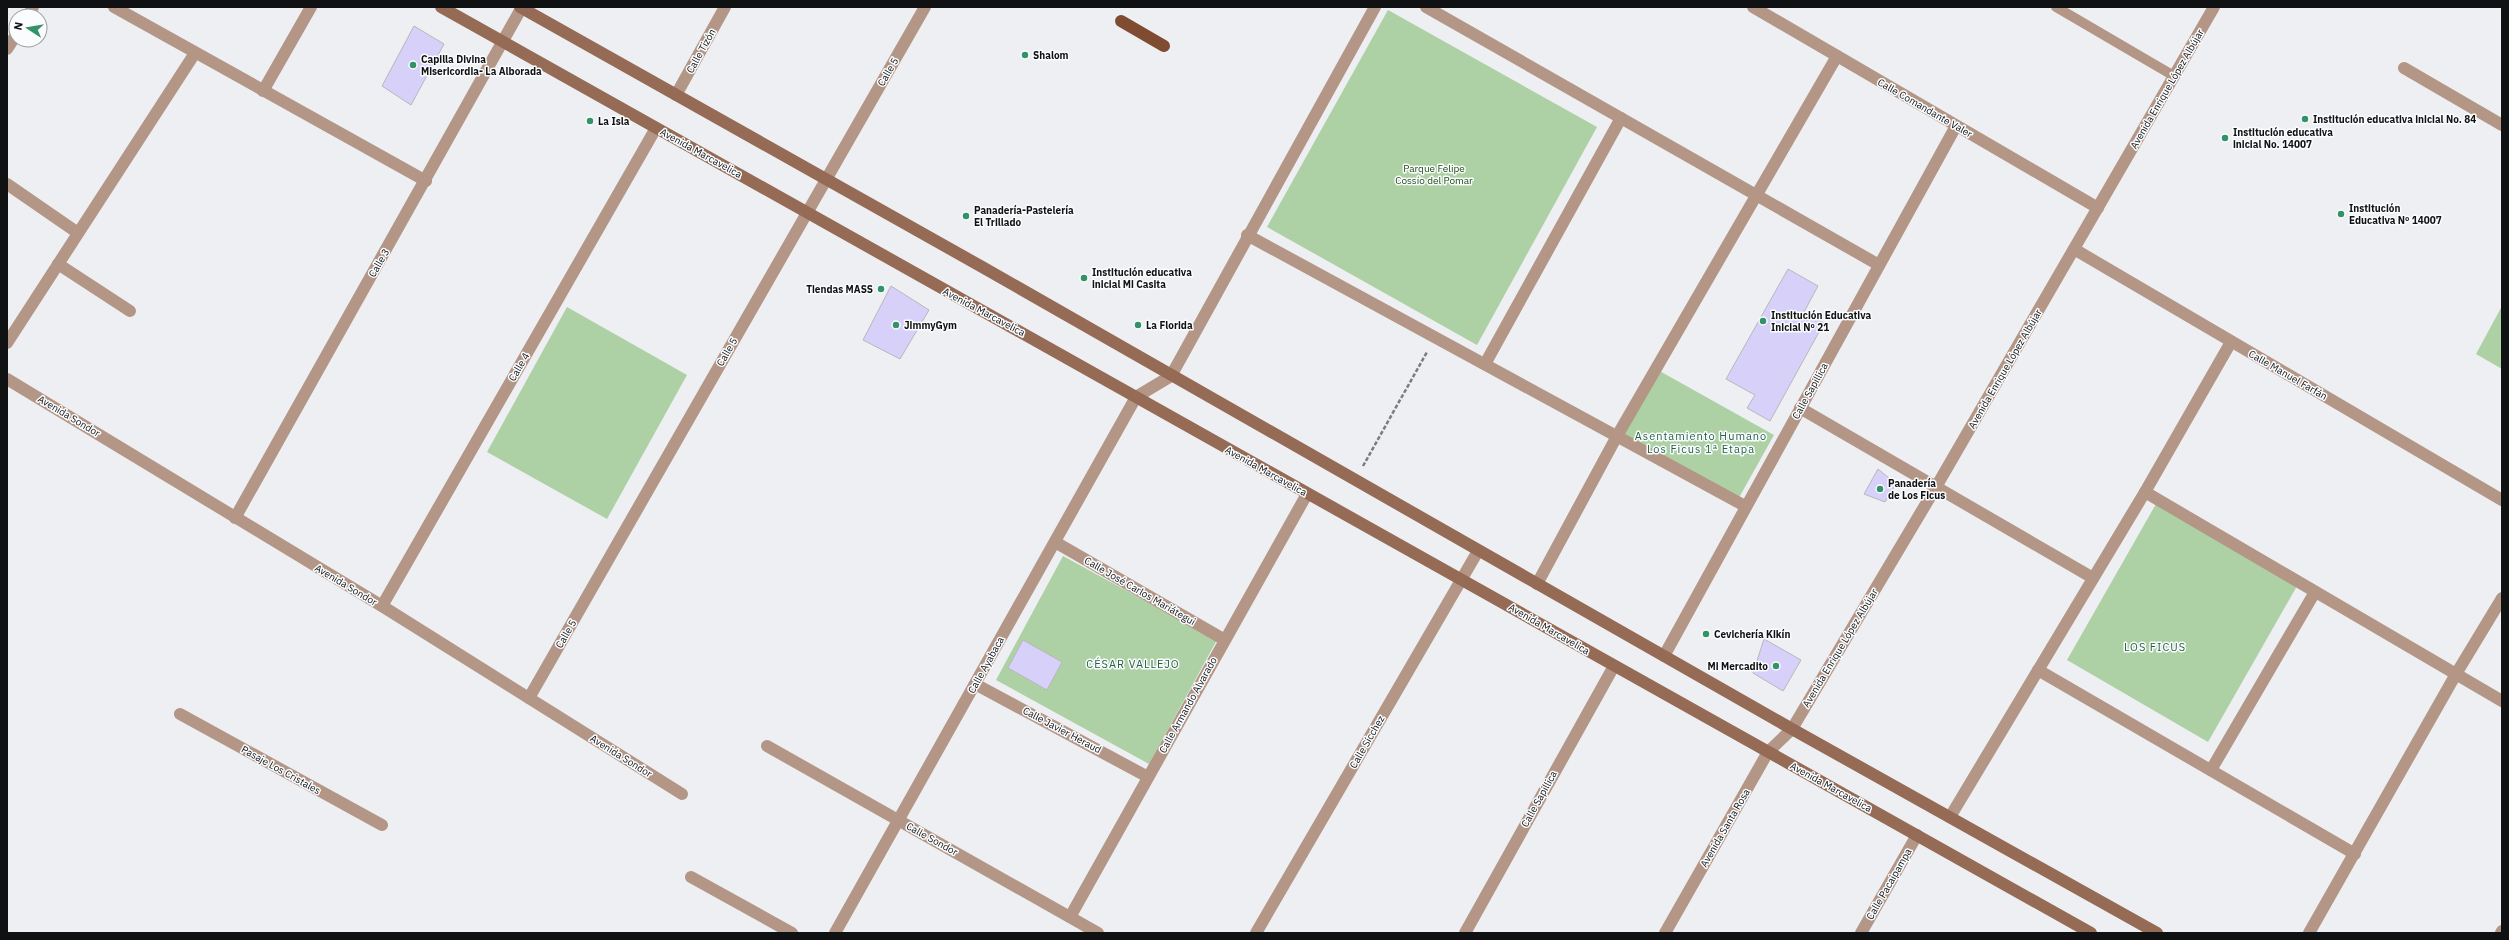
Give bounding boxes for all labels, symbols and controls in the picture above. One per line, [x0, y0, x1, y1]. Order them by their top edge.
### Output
north arrow [8, 8, 48, 48]
text: N [11, 21, 26, 31]
street label: Calle Tizón [683, 26, 719, 76]
street label: Avenida Enrique López Albújar [2127, 27, 2207, 151]
place label: Shalom [1033, 49, 1069, 62]
marker: Shalom [1020, 50, 1030, 60]
place label: Capilla Divina Misericordia- La Alborada [421, 53, 542, 78]
street label: Calle 5 [875, 55, 901, 89]
marker: Capilla Divina Misericordia- La Alborada [408, 60, 418, 70]
street label: Calle Comandante Valer [1875, 75, 1975, 141]
place label: Institución educativa inicial No. 84 [2313, 113, 2476, 126]
marker: Institución educativa inicial No. 84 [2300, 114, 2310, 124]
place label: La Isla [598, 115, 630, 128]
marker: La Isla [585, 116, 595, 126]
street label: Avenida Marcavelica [658, 125, 745, 181]
place label: Institución educativa inicial No. 14007 [2233, 126, 2333, 151]
marker: Institución educativa inicial No. 14007 [2220, 133, 2230, 143]
park label: Parque Felipe Cossío del Pomar [1395, 162, 1473, 187]
place label: Institución Educativa Nº 14007 [2349, 202, 2442, 227]
place label: Panadería-Pastelería El Trillado [974, 204, 1074, 229]
marker: Institución Educativa Nº 14007 [2336, 209, 2346, 219]
marker: Panadería-Pastelería El Trillado [961, 211, 971, 221]
street label: Calle 3 [366, 246, 392, 280]
place label: Institución educativa inicial Mi Casita [1092, 266, 1192, 291]
marker: Institución educativa inicial Mi Casita [1079, 273, 1089, 283]
place label: Tiendas MASS [806, 283, 873, 296]
marker: Tiendas MASS [876, 284, 886, 294]
street label: Avenida Marcavelica [941, 285, 1028, 340]
street label: Avenida Enrique López Albújar [1965, 307, 2045, 431]
place label: Institución Educativa Inicial Nº 21 [1771, 309, 1871, 334]
marker: Institución Educativa Inicial Nº 21 [1758, 316, 1768, 326]
place label: JimmyGym [904, 319, 957, 332]
place label: La Florida [1146, 319, 1193, 332]
marker: JimmyGym [891, 320, 901, 330]
marker: La Florida [1133, 320, 1143, 330]
street label: Calle 5 [714, 335, 740, 369]
street label: Calle Manuel Farfán [2246, 347, 2330, 403]
street label: Calle 4 [506, 350, 532, 384]
street label: Calle Sapillica [1789, 360, 1831, 421]
street label: Avenida Sondor [35, 392, 103, 440]
district label: Asentamiento Humano Los Ficus 1ª Etapa [1635, 429, 1767, 456]
street label: Avenida Marcavelica [1223, 443, 1310, 499]
place label: Panadería de Los Ficus [1888, 477, 1945, 502]
marker: Panadería de Los Ficus [1875, 484, 1885, 494]
street label: Calle José Carlos Mariátegui [1082, 554, 1198, 628]
street label: Avenida Sondor [312, 561, 380, 609]
street label: Avenida Enrique López Albújar [1799, 586, 1881, 710]
street label: Avenida Marcavelica [1506, 600, 1592, 658]
street label: Calle 5 [553, 617, 579, 651]
place label: Cevichería Kikín [1714, 628, 1790, 641]
marker: Cevichería Kikín [1701, 629, 1711, 639]
street label: Calle Ayabaca [965, 634, 1007, 696]
district label: LOS FICUS [2124, 640, 2186, 654]
street label: Calle Armando Alvarado [1156, 654, 1220, 755]
district label: CÉSAR VALLEJO [1086, 657, 1180, 671]
place label: Mi Mercadito [1708, 660, 1768, 673]
marker: Mi Mercadito [1771, 661, 1781, 671]
street label: Calle Javier Heraud [1020, 704, 1104, 756]
street label: Calle Sícchez [1347, 713, 1388, 771]
street label: Avenida Sondor [588, 732, 655, 780]
street label: Pasaje Los Cristales [239, 743, 323, 797]
street label: Avenida Marcavelica [1788, 759, 1875, 815]
street label: Calle Sapillica [1518, 768, 1560, 829]
street label: Avenida Santa Rosa [1697, 786, 1753, 869]
street label: Calle Sondor [904, 820, 960, 859]
street label: Calle Pacaipampa [1863, 846, 1915, 922]

